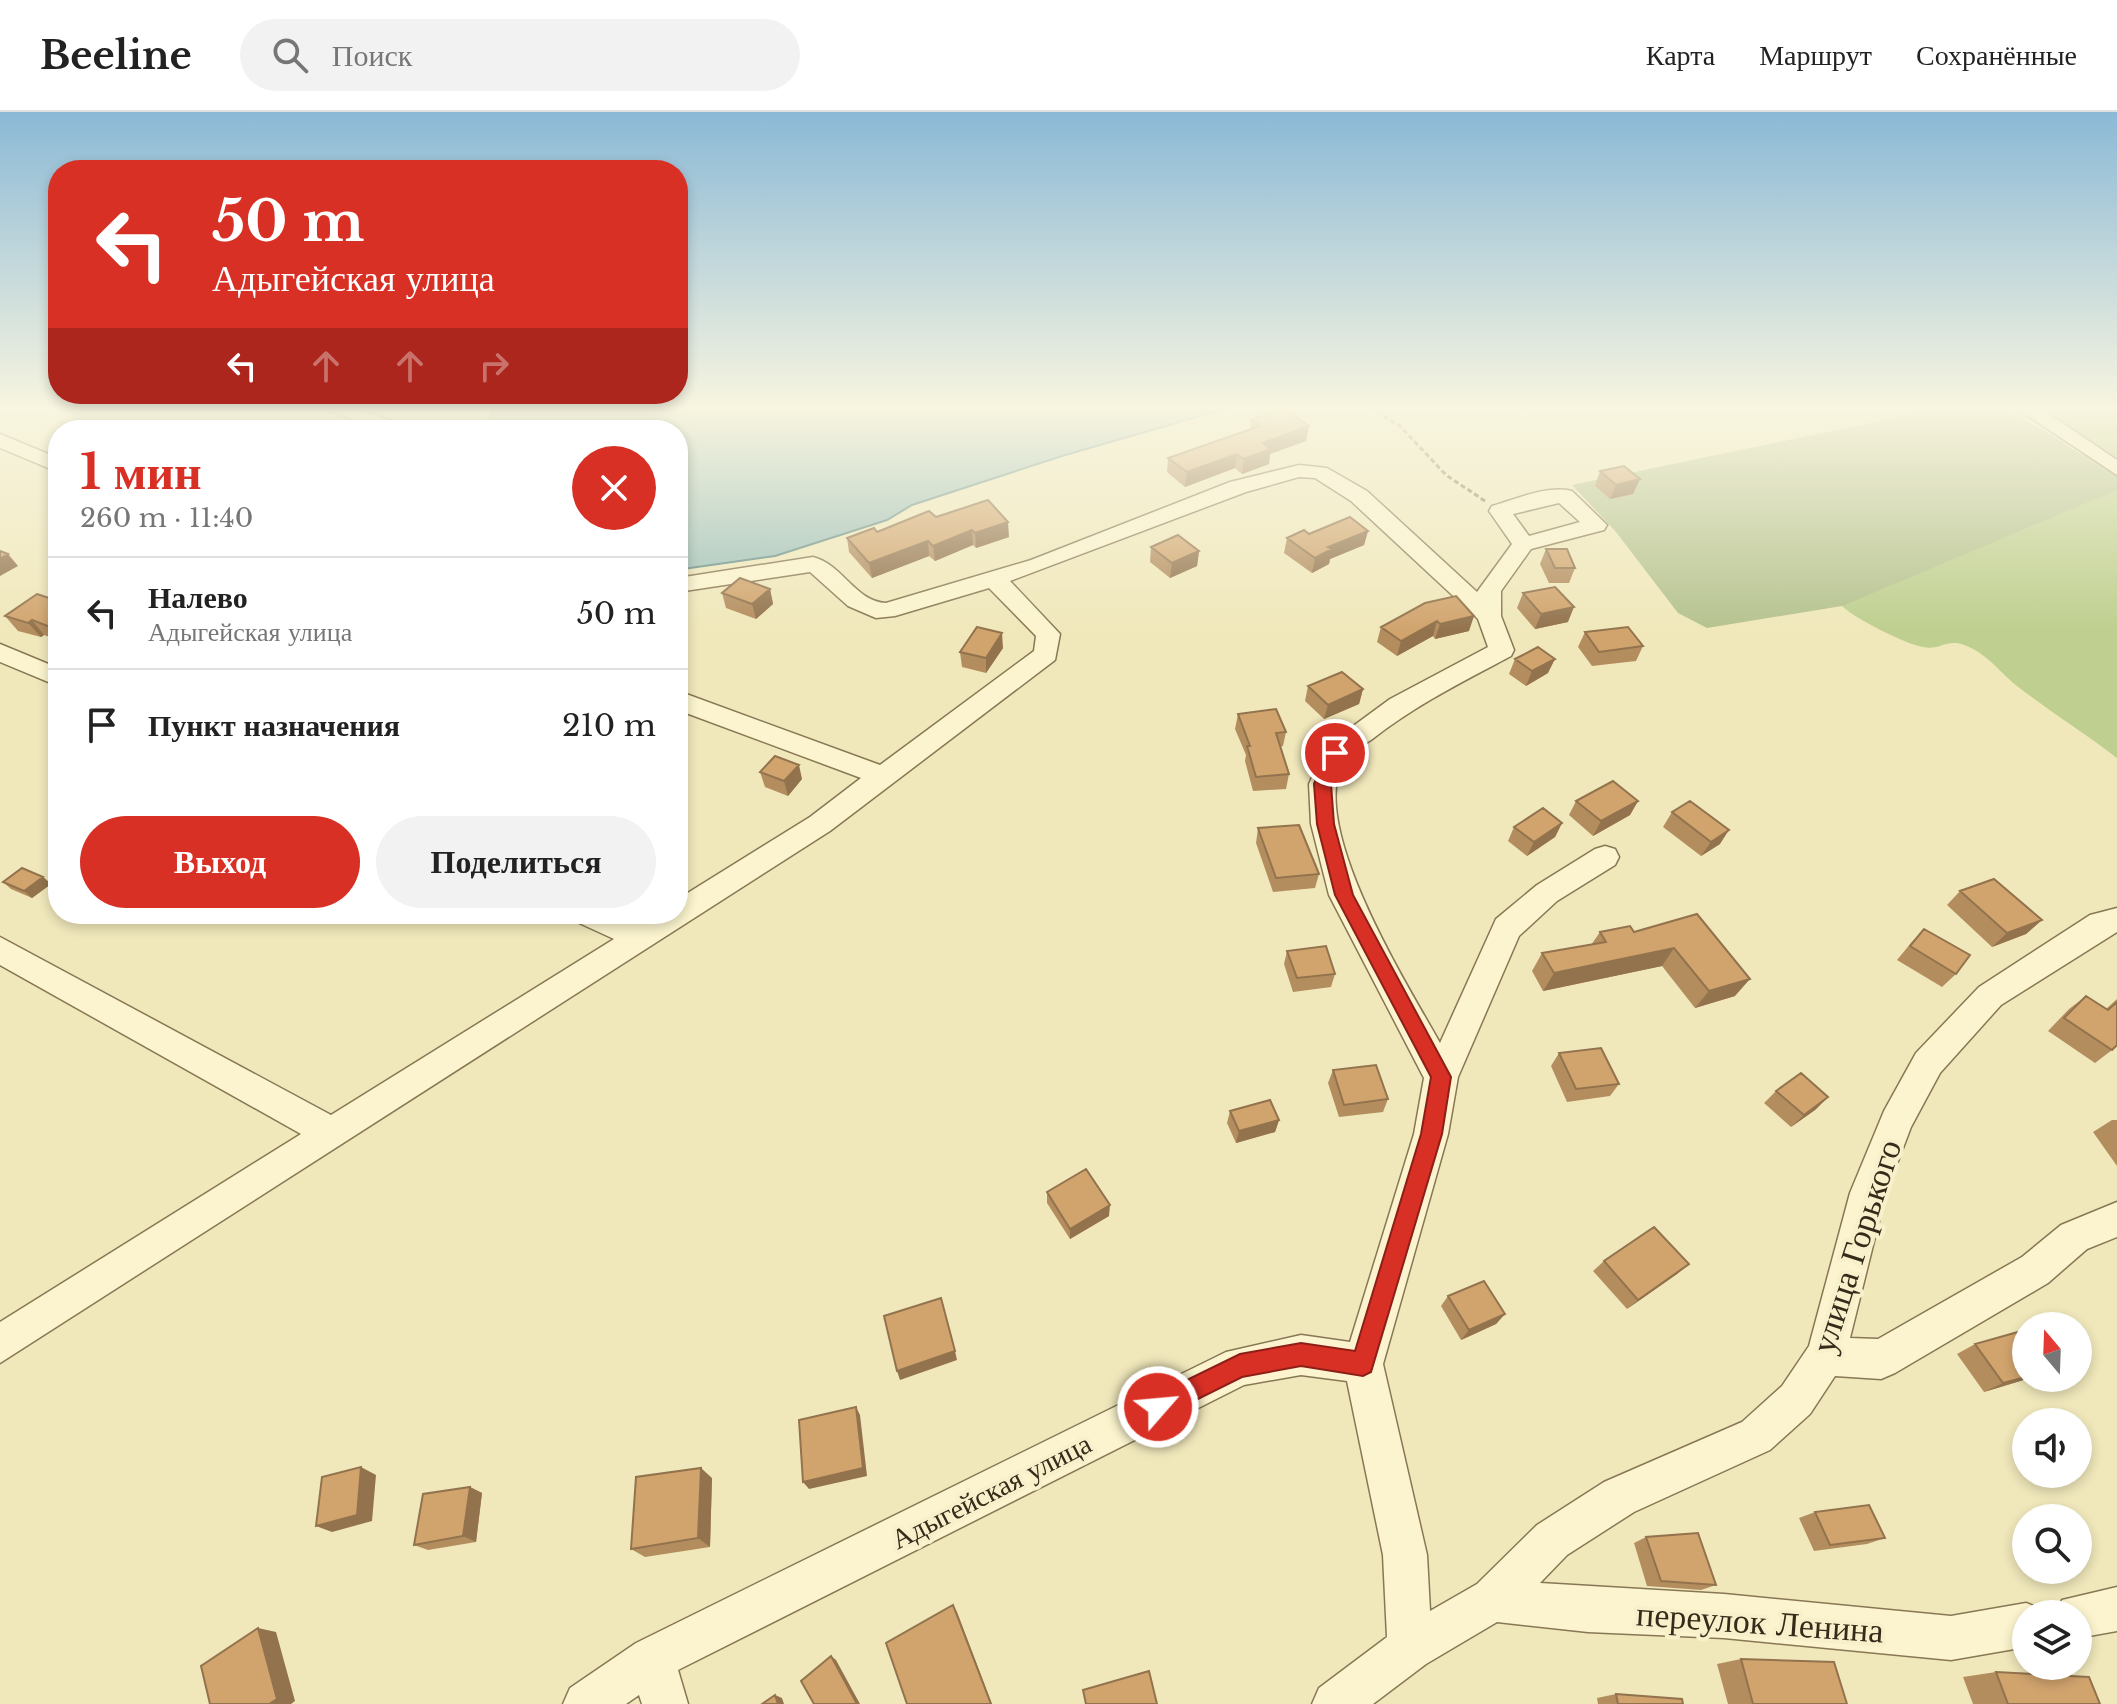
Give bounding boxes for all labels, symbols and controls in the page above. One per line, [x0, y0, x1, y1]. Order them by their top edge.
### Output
search box [240, 19, 800, 91]
text: Beeline [40, 32, 192, 79]
icon: search [268, 33, 312, 77]
text: Поиск [332, 37, 412, 74]
text: Карта [1646, 38, 1715, 73]
text: Маршрут [1759, 38, 1872, 73]
text: Сохранённые [1916, 38, 2077, 73]
text: 50 m [212, 187, 364, 256]
icon: left [80, 192, 184, 296]
text: Адыгейская улица [212, 256, 495, 301]
icon: left [220, 344, 264, 388]
icon: ahead [304, 344, 348, 388]
icon: ahead [388, 344, 432, 388]
icon: right [472, 344, 516, 388]
text: 1 мин [80, 442, 202, 502]
button: close [572, 446, 656, 530]
text: 260 m · 11:40 [80, 502, 253, 534]
text: Налево [148, 579, 248, 616]
icon: left [80, 591, 124, 635]
text: 50 m [577, 595, 656, 632]
text: Адыгейская улица [148, 616, 352, 648]
icon: arrive [80, 703, 124, 747]
text: Пункт назначения [148, 707, 400, 744]
text: 210 m [562, 707, 656, 744]
pin [1301, 719, 1369, 787]
icon: arrive [1313, 731, 1357, 775]
button: Выход [80, 816, 360, 908]
button: Поделиться [376, 816, 656, 908]
street label: улица Горького [1802, 1134, 1910, 1358]
north arrow [2012, 1312, 2092, 1392]
map controls [2012, 1312, 2092, 1680]
position arrow [1116, 1365, 1200, 1449]
button: sound [2012, 1408, 2092, 1488]
street label: Адыгейская улица [885, 1426, 1098, 1557]
button: search [2012, 1504, 2092, 1584]
street label: переулок Ленина [1635, 1592, 1885, 1652]
button: layers [2012, 1600, 2092, 1680]

